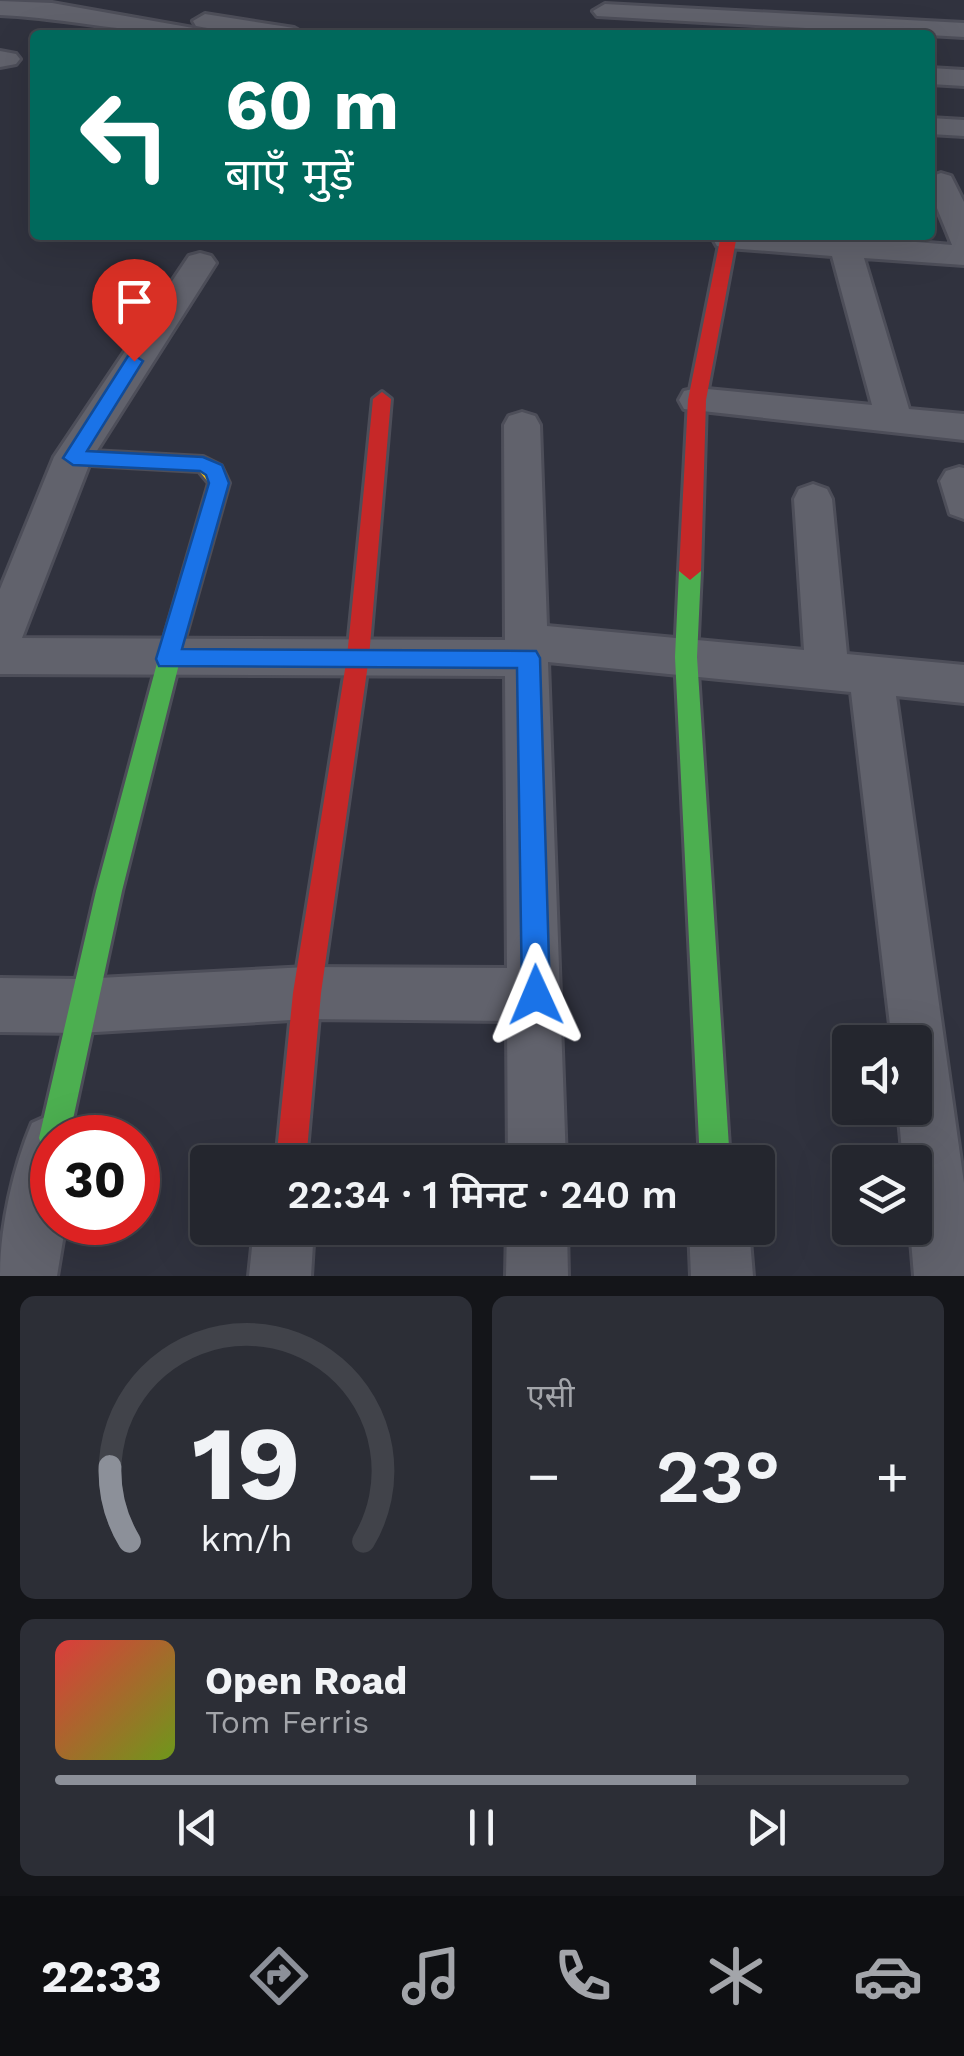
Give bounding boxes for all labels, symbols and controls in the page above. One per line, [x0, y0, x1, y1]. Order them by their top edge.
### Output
text: 60 m [225, 64, 399, 146]
icon: left [60, 70, 190, 200]
text: बाएँ मुड़ें [225, 148, 354, 201]
pin [92, 259, 177, 362]
icon: arrive [107, 274, 162, 329]
position arrow [484, 943, 588, 1047]
map controls [832, 1025, 932, 1245]
button: sound [832, 1025, 932, 1125]
speed limit sign: 30 [30, 1115, 160, 1245]
button: layers [832, 1145, 932, 1245]
text: 22:34 · 1 मिनट · 240 m [287, 1173, 678, 1217]
text: एसी [527, 1377, 575, 1415]
text: 19 [192, 1402, 300, 1524]
text: 23° [656, 1432, 780, 1520]
text: − [527, 1444, 560, 1508]
text: + [876, 1444, 909, 1508]
text: km/h [200, 1518, 292, 1560]
text: Open Road [205, 1659, 407, 1703]
text: Tom Ferris [205, 1703, 369, 1741]
icon: previous [170, 1800, 225, 1855]
icon: pause [454, 1800, 509, 1855]
icon: next [739, 1800, 794, 1855]
icon: directions [244, 1941, 314, 2011]
icon: music [396, 1941, 466, 2011]
icon: phone [548, 1941, 618, 2011]
icon: climate [701, 1941, 771, 2011]
icon: car [853, 1941, 923, 2011]
text: 22:33 [41, 1950, 162, 2003]

